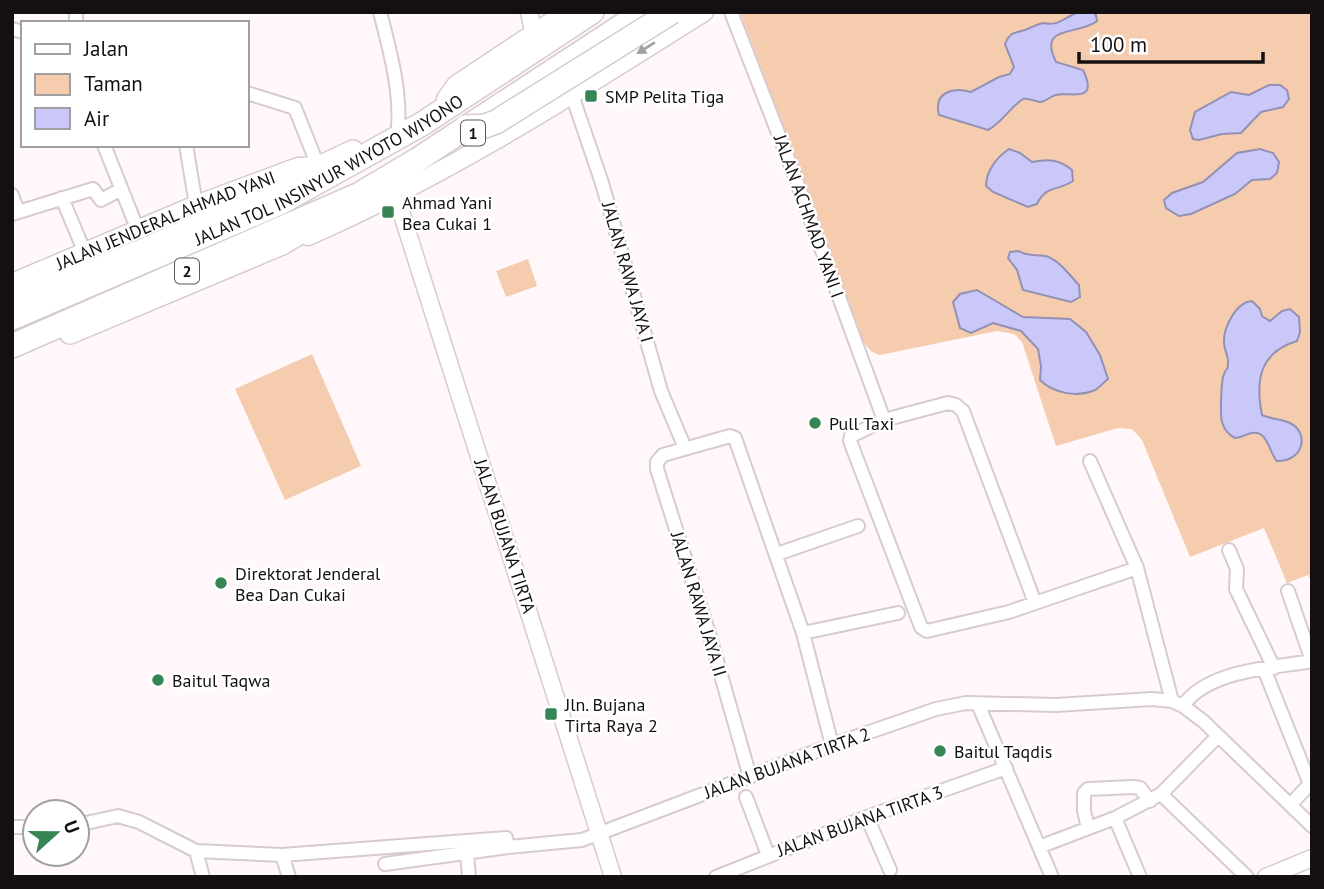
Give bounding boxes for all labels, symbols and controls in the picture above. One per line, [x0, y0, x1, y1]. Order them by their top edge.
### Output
legend [21, 21, 248, 147]
scale bar [1079, 21, 1263, 65]
text: 100 m [1090, 31, 1147, 58]
text: Jalan [83, 35, 129, 62]
one-way arrow [636, 42, 656, 55]
text: Taman [84, 70, 143, 97]
place label: SMP Pelita Tiga [605, 85, 724, 108]
marker: SMP Pelita Tiga [583, 88, 599, 104]
street label: JALAN TOL INSINYUR WIYOTO WIYONO [190, 89, 467, 250]
text: Air [84, 105, 109, 132]
road number: 1 [461, 120, 485, 146]
street label: JALAN ACHMAD YANI I [768, 130, 849, 301]
street label: JALAN JENDERAL AHMAD YANI [51, 165, 278, 275]
place label: Ahmad Yani Bea Cukai 1 [402, 191, 492, 235]
street label: JALAN RAWA JAYA I [597, 198, 659, 345]
marker: Ahmad Yani Bea Cukai 1 [380, 204, 396, 220]
road number: 2 [175, 258, 199, 284]
place label: Pull Taxi [829, 412, 894, 435]
marker: Pull Taxi [807, 415, 823, 431]
street label: JALAN BUJANA TIRTA [469, 455, 541, 617]
street label: JALAN RAWA JAYA II [666, 528, 732, 679]
place label: Direktorat Jenderal Bea Dan Cukai [235, 562, 381, 606]
marker: Direktorat Jenderal Bea Dan Cukai [213, 575, 229, 591]
place label: Baitul Taqwa [172, 669, 270, 692]
marker: Baitul Taqwa [150, 672, 166, 688]
place label: Jln. Bujana Tirta Raya 2 [564, 693, 658, 737]
marker: Jln. Bujana Tirta Raya 2 [543, 706, 559, 722]
street label: JALAN BUJANA TIRTA 2 [700, 722, 873, 804]
place label: Baitul Taqdis [954, 740, 1052, 763]
marker: Baitul Taqdis [932, 743, 948, 759]
street label: JALAN BUJANA TIRTA 3 [773, 780, 946, 862]
north arrow [21, 798, 91, 868]
text: U [59, 817, 85, 837]

